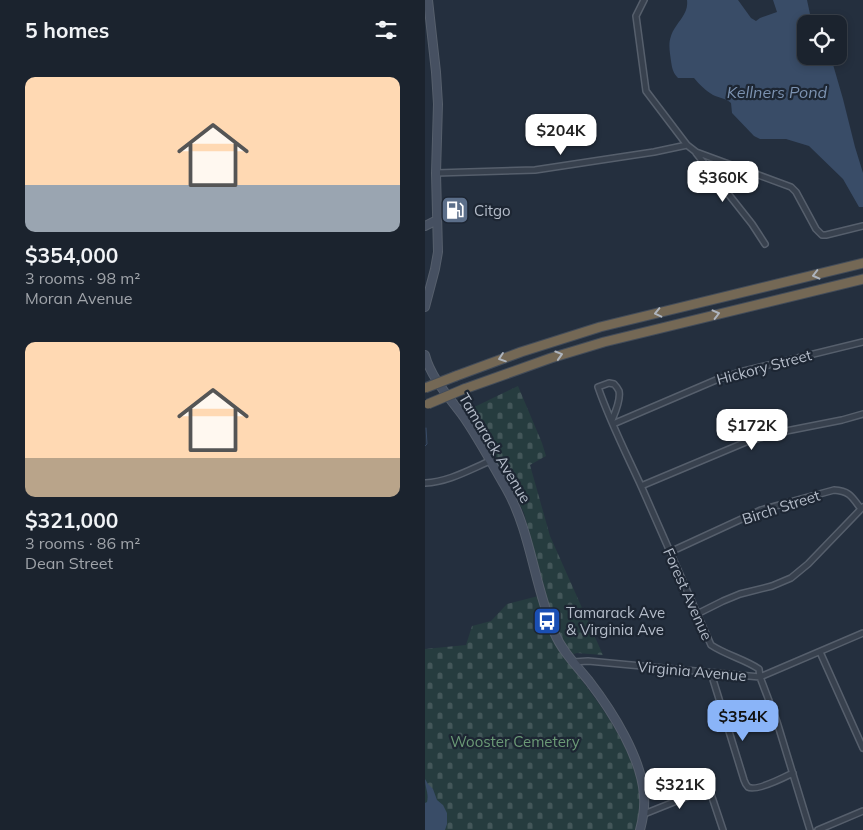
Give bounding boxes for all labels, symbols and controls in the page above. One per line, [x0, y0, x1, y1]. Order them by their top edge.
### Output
map controls [797, 15, 847, 65]
button: locate [797, 15, 847, 65]
icon: filters [372, 16, 400, 44]
text: 5 homes [25, 17, 109, 43]
water label: Kellners Pond [727, 82, 828, 102]
icon: home [168, 110, 258, 200]
pin: $204K [526, 114, 596, 156]
text: $204K [536, 120, 586, 140]
pin: $360K [688, 160, 758, 203]
text: $360K [698, 167, 748, 187]
fuel station icon: Citgo [440, 195, 470, 225]
place label: Citgo [474, 201, 511, 220]
text: $354,000 [25, 242, 118, 268]
text: 3 rooms · 98 m² [25, 268, 140, 288]
one-way arrow [811, 269, 820, 280]
text: Moran Avenue [25, 288, 132, 308]
one-way arrow [654, 307, 662, 317]
one-way arrow [712, 309, 721, 320]
street label: Hickory Street [714, 345, 814, 389]
one-way arrow [555, 351, 563, 361]
one-way arrow [498, 352, 507, 362]
icon: home [168, 375, 258, 465]
street label: Tamarack Avenue [455, 390, 535, 506]
pin: $172K [717, 408, 787, 451]
text: $172K [727, 415, 777, 435]
street label: Birch Street [740, 485, 822, 529]
text: $321,000 [25, 507, 118, 533]
text: 3 rooms · 86 m² [25, 533, 140, 553]
street label: Forest Avenue [659, 545, 717, 643]
text: Dean Street [25, 553, 113, 573]
place label: Tamarack Ave & Virginia Ave [566, 603, 665, 639]
bus stop icon: Tamarack Ave & Virginia Ave [532, 606, 562, 636]
street label: Virginia Avenue [637, 657, 747, 685]
pin: $354K [708, 700, 778, 742]
text: $354K [718, 706, 768, 726]
park label: Wooster Cemetery [450, 732, 580, 751]
pin: $321K [645, 768, 715, 810]
text: $321K [655, 774, 705, 794]

